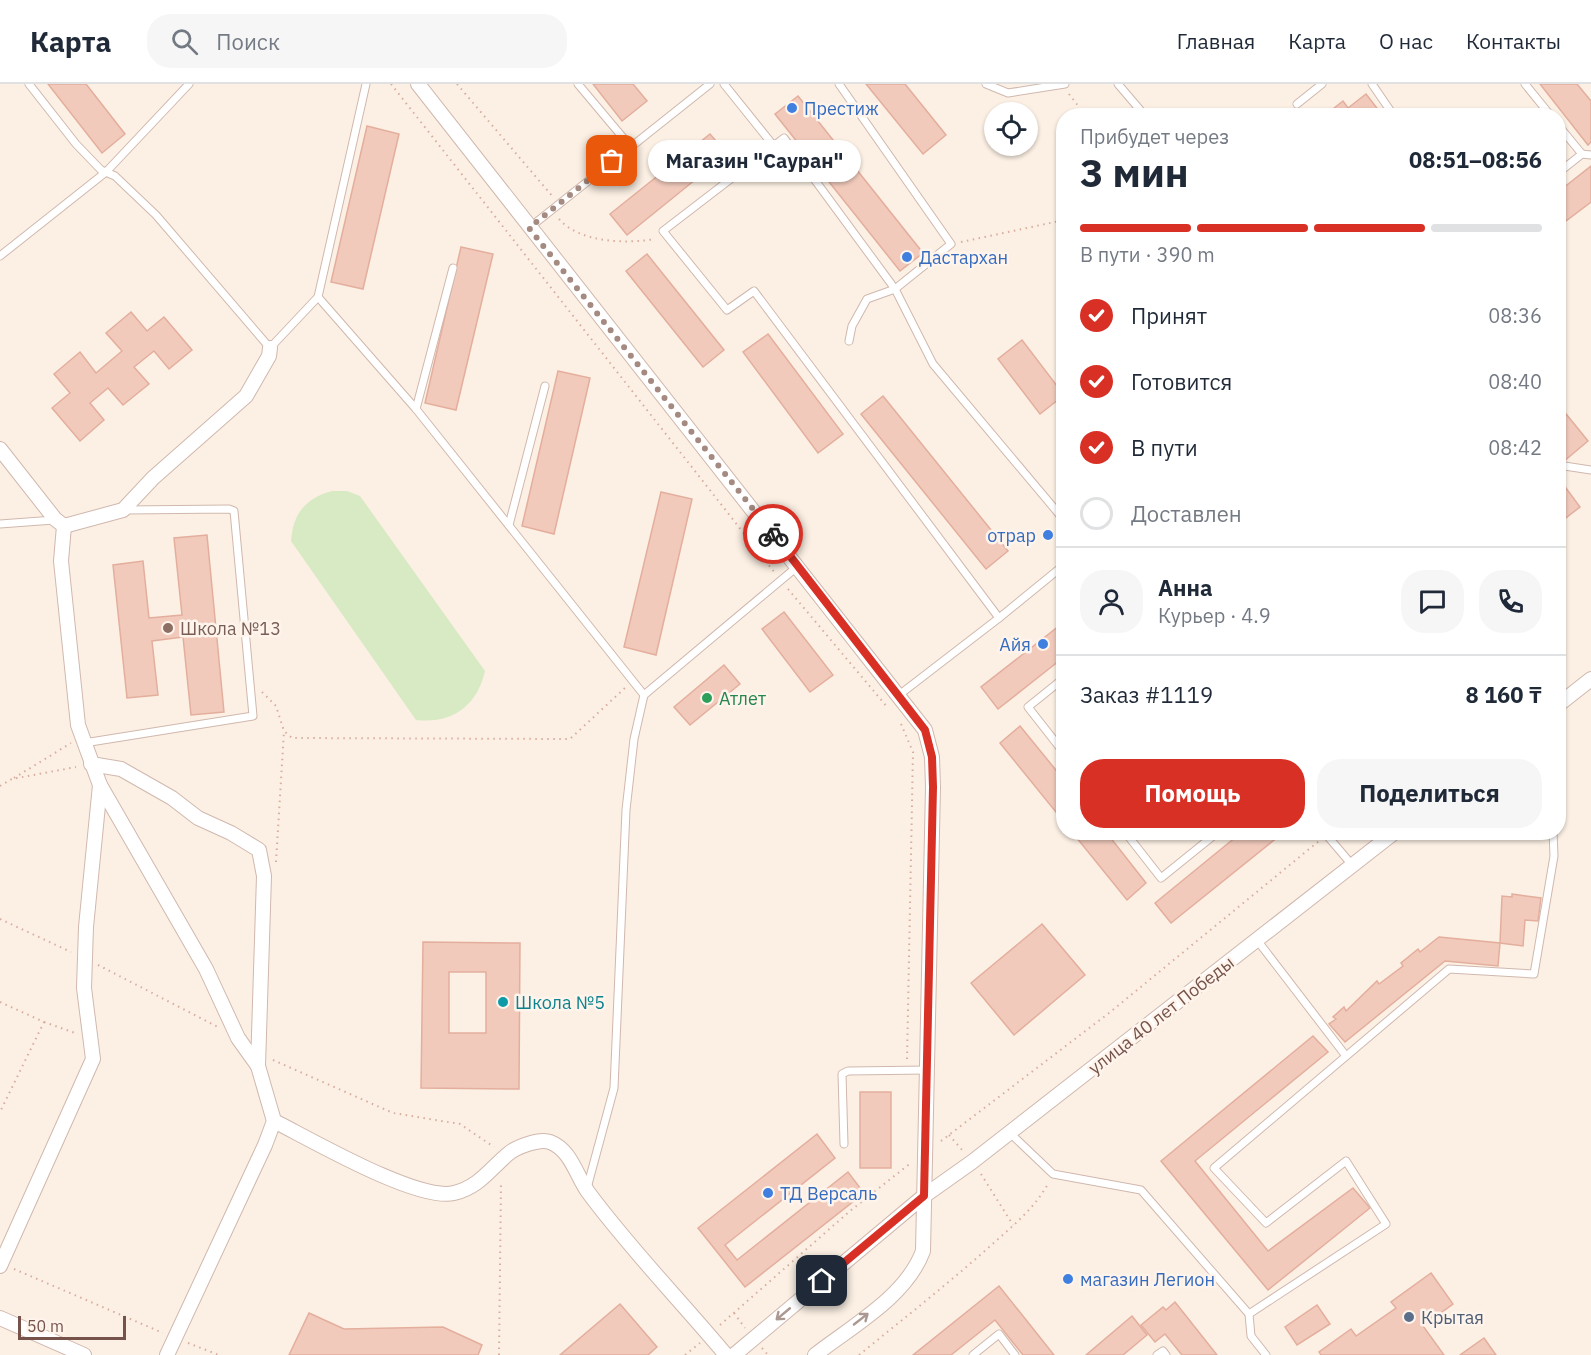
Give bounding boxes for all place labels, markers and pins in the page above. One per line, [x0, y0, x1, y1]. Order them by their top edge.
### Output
place label: Престиж [804, 97, 879, 120]
marker: Престиж [785, 101, 799, 115]
pin [586, 135, 637, 186]
callout: Магазин "Сауран" [648, 140, 861, 182]
place label: Дастархан [919, 246, 1008, 269]
marker: Дастархан [900, 250, 914, 264]
place label: отрар [987, 524, 1036, 547]
marker: отрар [1041, 528, 1055, 542]
place label: Школа №13 [180, 617, 281, 640]
marker: Школа №13 [161, 621, 175, 635]
place label: Айя [999, 633, 1031, 656]
marker: Айя [1036, 637, 1050, 651]
place label: Атлет [719, 687, 767, 710]
marker: Атлет [700, 691, 714, 705]
place label: Школа №5 [515, 991, 605, 1014]
marker: Школа №5 [496, 995, 510, 1009]
place label: ТД Версаль [780, 1182, 877, 1205]
marker: ТД Версаль [761, 1186, 775, 1200]
pin [796, 1255, 847, 1306]
place label: магазин Легион [1080, 1268, 1215, 1291]
marker: магазин Легион [1061, 1272, 1075, 1286]
place label: Крытая [1421, 1306, 1484, 1329]
marker: Крытая [1402, 1310, 1416, 1324]

